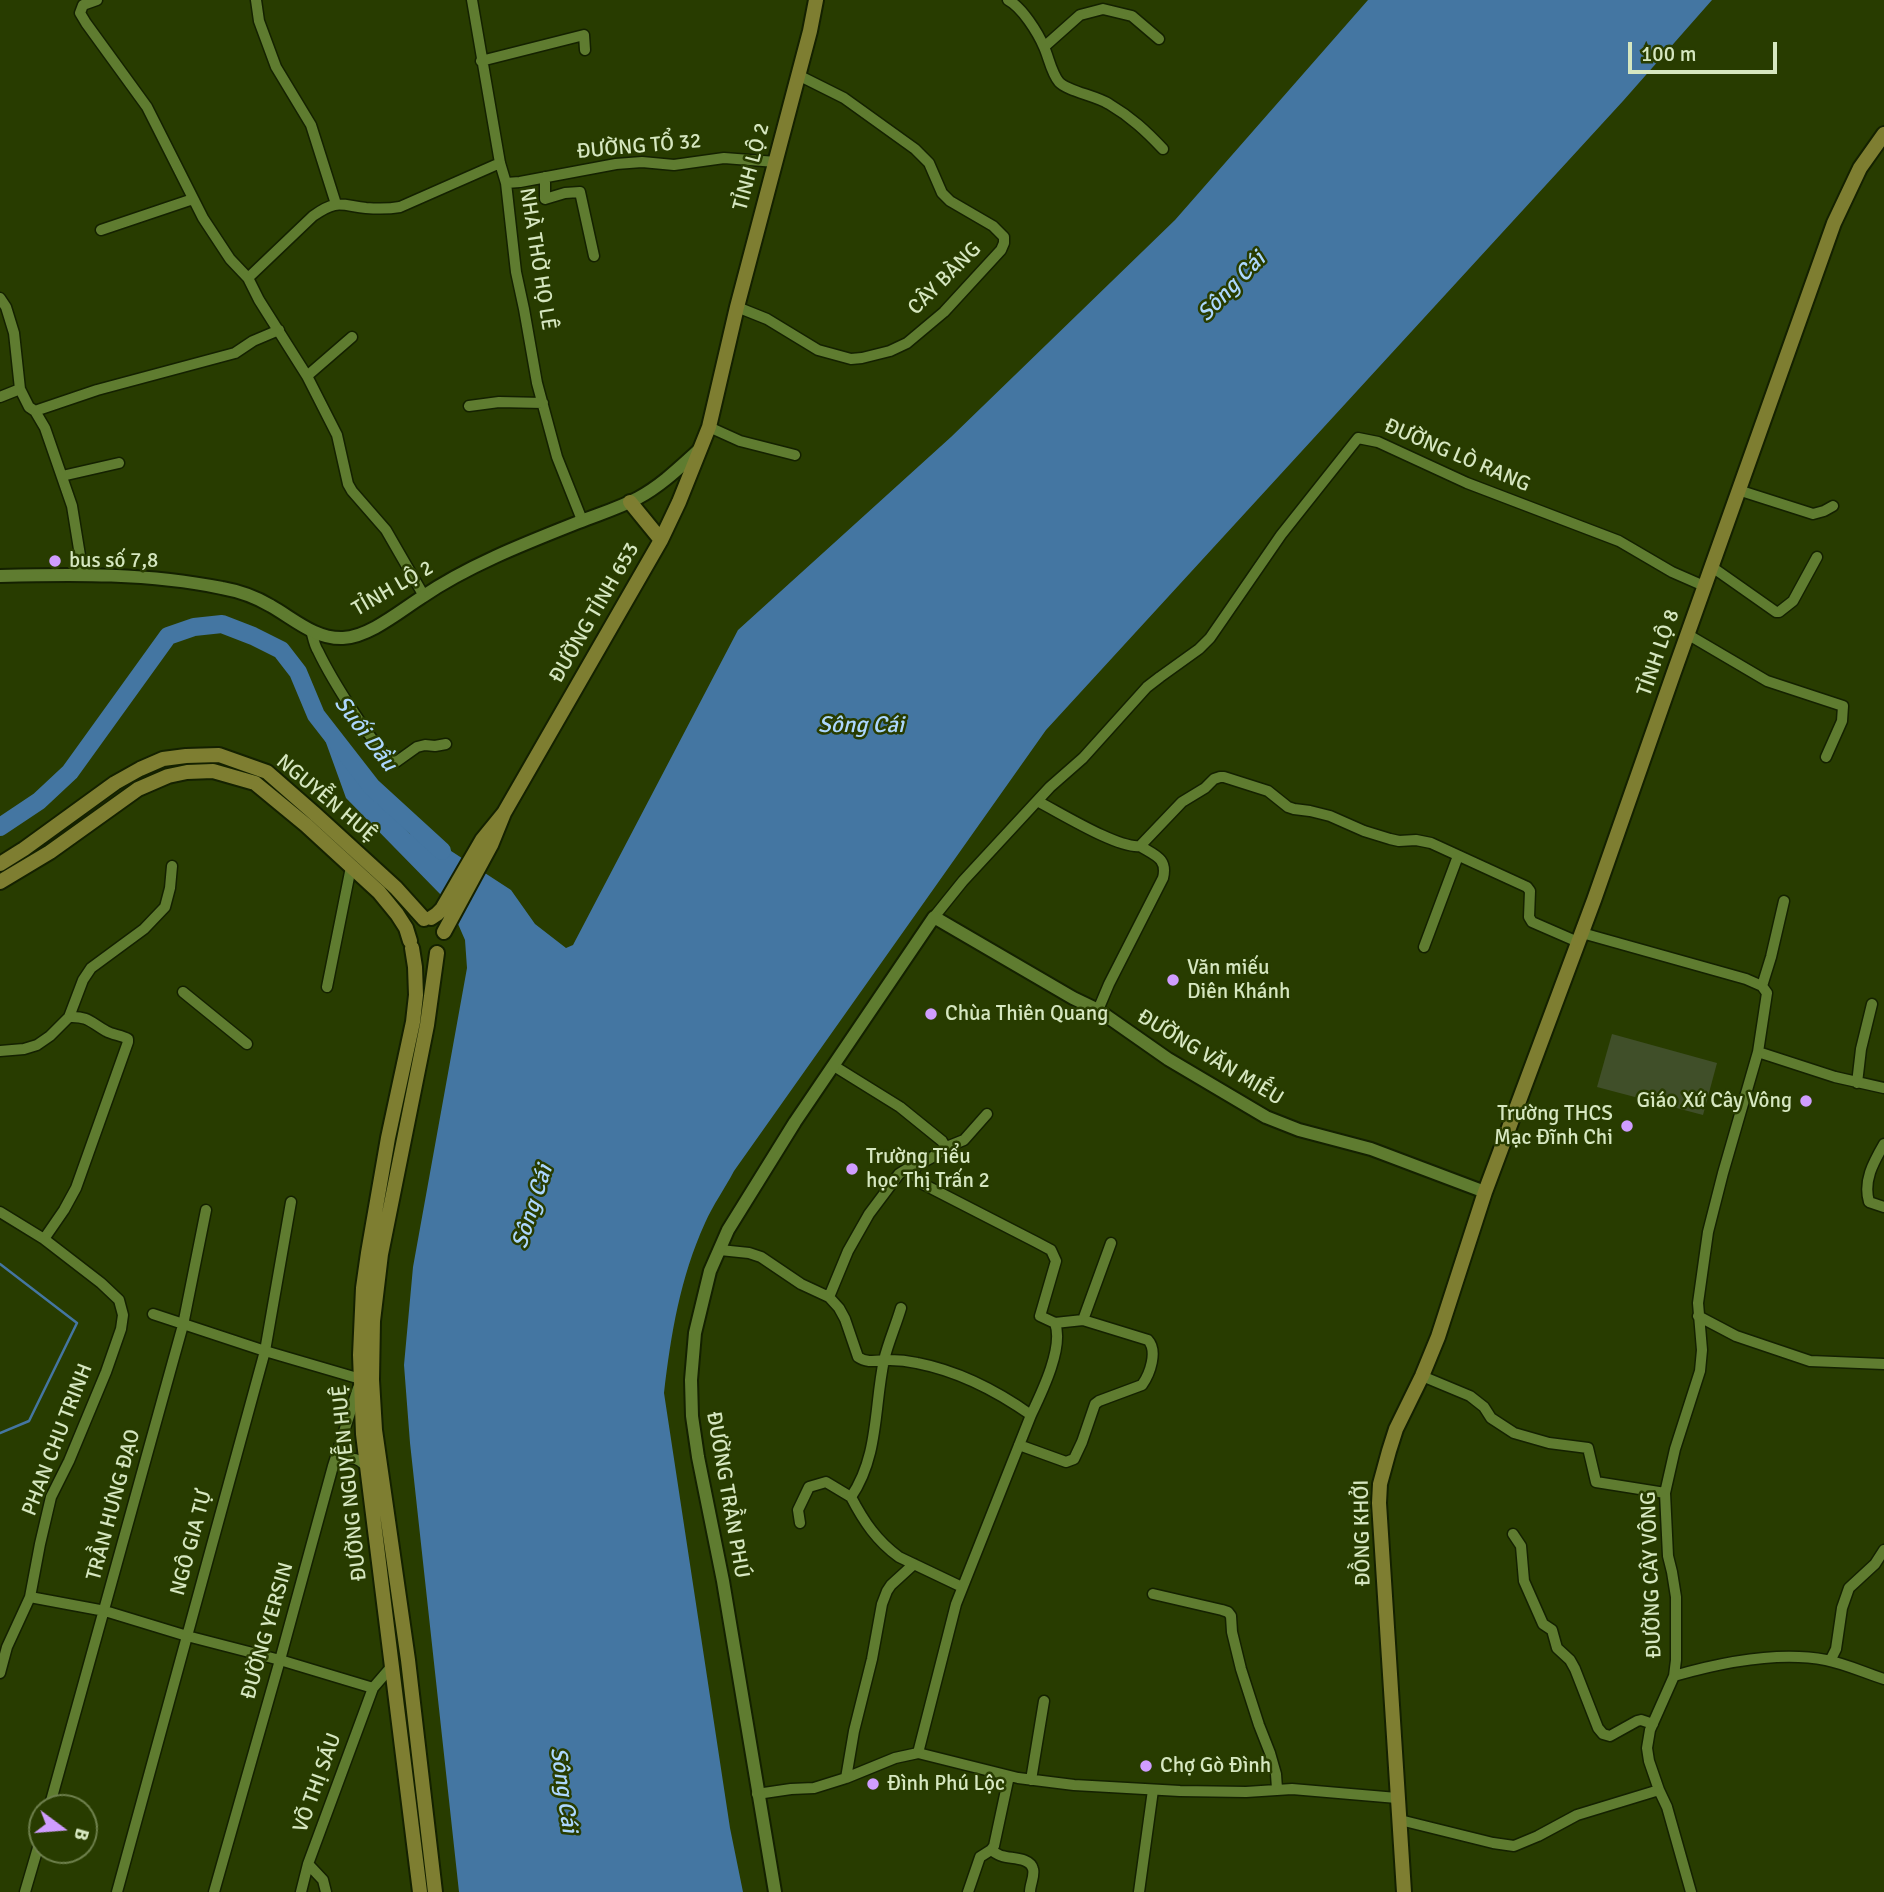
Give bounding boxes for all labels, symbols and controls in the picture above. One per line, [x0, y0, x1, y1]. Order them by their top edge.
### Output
scale bar [1632, 28, 1781, 72]
text: 100 m [1641, 41, 1696, 67]
street label: TỈNH LỘ 2 [728, 120, 776, 214]
street label: ĐƯỜNG TỔ 32 [576, 129, 702, 165]
street label: NHÀ THỜ HỌ LÊ [513, 186, 561, 332]
street label: CÂY BÀNG [903, 237, 987, 321]
water label: Sông Cái [1192, 246, 1272, 328]
street label: ĐƯỜNG LÒ RANG [1380, 414, 1534, 498]
street label: ĐƯỜNG TỈNH 653 [545, 538, 645, 688]
place label: bus số 7,8 [69, 548, 158, 574]
marker: bus số 7,8 [47, 553, 63, 569]
street label: TỈNH LỘ 2 [348, 556, 438, 622]
street label: TỈNH LỘ 8 [1632, 606, 1686, 700]
water label: Suối Dầu [328, 691, 402, 777]
water label: Sông Cái [818, 712, 904, 740]
street label: NGUYỄN HUỆ [271, 750, 381, 848]
place label: Văn miếu Diên Khánh [1187, 955, 1290, 1005]
marker: Văn miếu Diên Khánh [1165, 972, 1181, 988]
place label: Chùa Thiên Quang [945, 1001, 1108, 1027]
street label: ĐƯỜNG VĂN MIẾU [1132, 1004, 1288, 1112]
marker: Chùa Thiên Quang [923, 1006, 939, 1022]
place label: Giáo Xứ Cây Vông [1637, 1088, 1792, 1114]
marker: Giáo Xứ Cây Vông [1798, 1093, 1814, 1109]
place label: Trường THCS Mạc Đĩnh Chi [1494, 1101, 1613, 1151]
marker: Trường THCS Mạc Đĩnh Chi [1619, 1118, 1635, 1134]
place label: Trường Tiểu học Thị Trấn 2 [866, 1144, 990, 1194]
marker: Trường Tiểu học Thị Trấn 2 [844, 1161, 860, 1177]
water label: Sông Cái [507, 1162, 559, 1252]
street label: PHAN CHU TRINH [17, 1360, 99, 1520]
street label: ĐƯỜNG NGUYỄN HUỆ [327, 1384, 373, 1582]
street label: ĐƯỜNG TRẦN PHÚ [700, 1410, 754, 1580]
street label: TRẦN HƯNG ĐẠO [82, 1427, 146, 1583]
street label: ĐỒNG KHỞI [1349, 1479, 1377, 1587]
street label: NGÔ GIA TỰ [166, 1488, 218, 1598]
street label: ĐƯỜNG CÂY VÔNG [1636, 1491, 1668, 1659]
street label: ĐƯỜNG YERSIN [236, 1560, 300, 1702]
street label: VÕ THỊ SÁU [288, 1730, 348, 1836]
water label: Sông Cái [543, 1745, 583, 1835]
place label: Chợ Gò Đình [1160, 1753, 1271, 1779]
marker: Chợ Gò Đình [1138, 1758, 1154, 1774]
place label: Đình Phú Lộc [887, 1771, 1005, 1797]
marker: Đình Phú Lộc [865, 1776, 881, 1792]
north arrow [28, 1794, 98, 1864]
text: B [68, 1825, 94, 1843]

